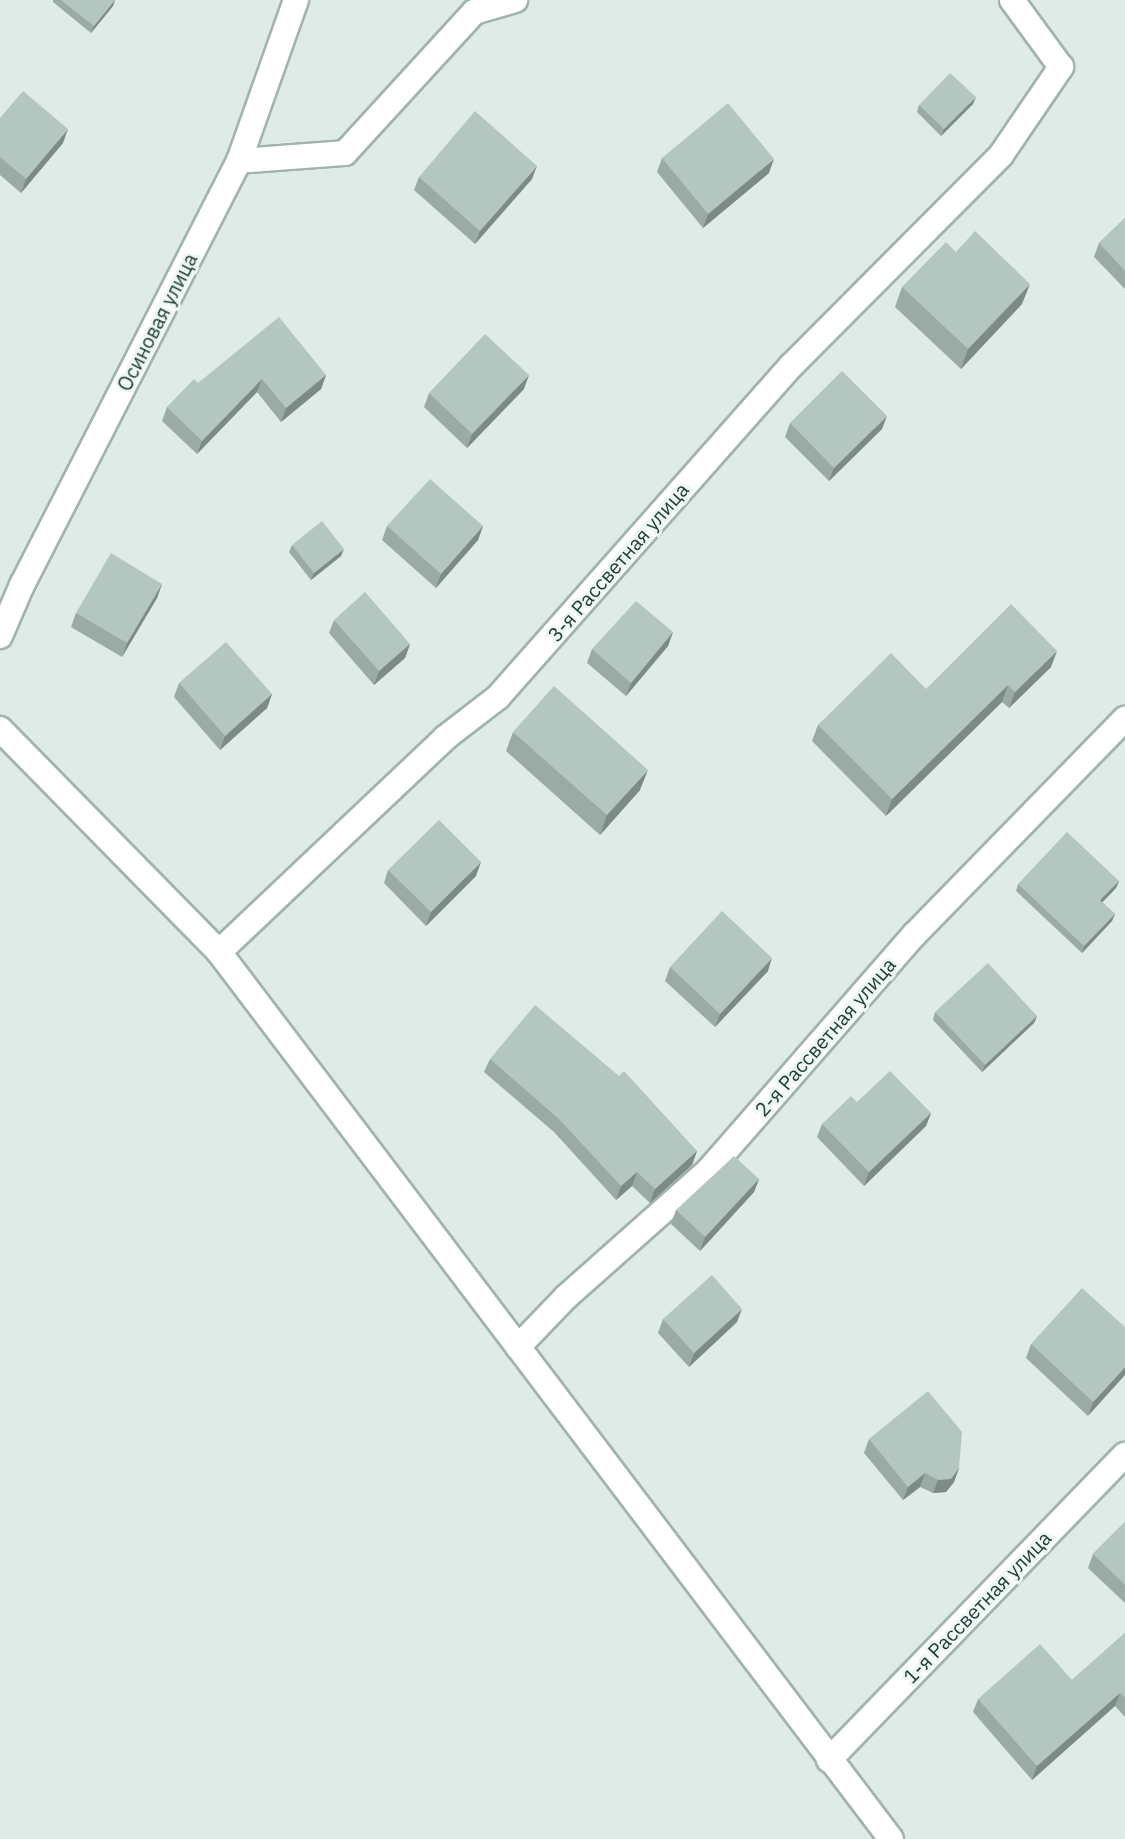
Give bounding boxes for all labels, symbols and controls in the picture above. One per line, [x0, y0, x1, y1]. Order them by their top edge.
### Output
street label: Осиновая улица [112, 249, 202, 395]
street label: 3-я Рассветная улица [542, 478, 694, 646]
street label: 2-я Рассветная улица [749, 953, 901, 1121]
street label: 1-я Рассветная улица [898, 1526, 1056, 1688]

